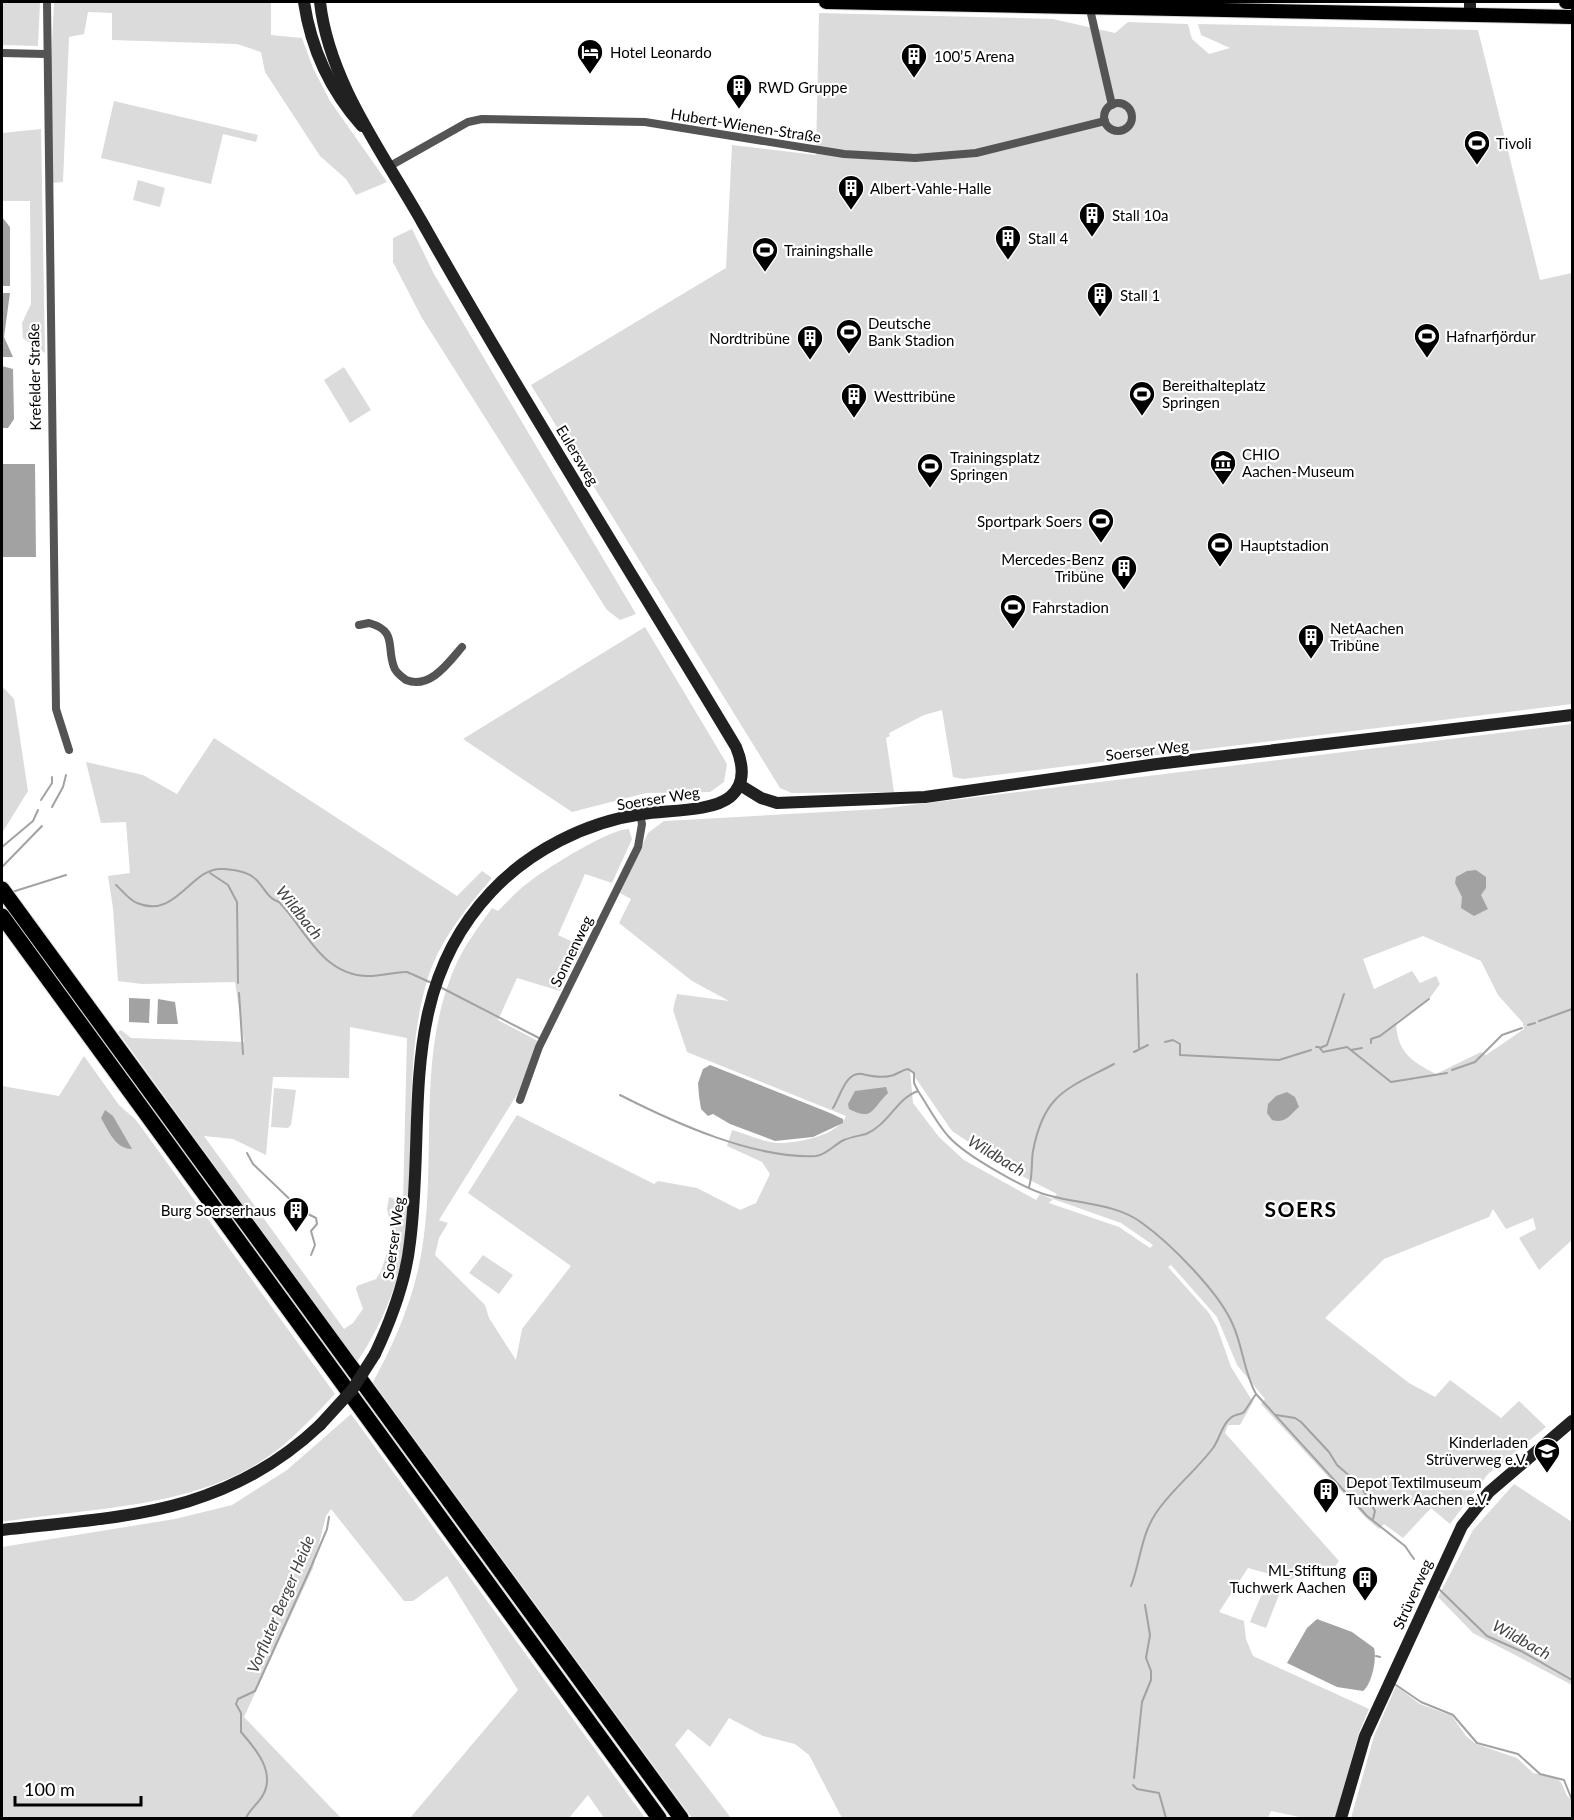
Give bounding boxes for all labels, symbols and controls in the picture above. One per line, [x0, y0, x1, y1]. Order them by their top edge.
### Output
hotel icon: Hotel Leonardo [575, 37, 605, 75]
building icon: 100’5 Arena [899, 41, 929, 79]
place label: Hotel Leonardo [610, 43, 712, 61]
place label: 100’5 Arena [934, 47, 1014, 65]
building icon: RWD Gruppe [724, 72, 754, 110]
place label: RWD Gruppe [758, 78, 847, 96]
street label: Hubert-Wienen-Straße [670, 104, 823, 146]
sports icon: Tivoli [1462, 128, 1492, 166]
place label: Tivoli [1496, 134, 1532, 152]
building icon: Albert-Vahle-Halle [836, 173, 866, 211]
place label: Albert-Vahle-Halle [870, 179, 992, 197]
building icon: Stall 10a [1077, 200, 1107, 238]
place label: Stall 10a [1112, 206, 1168, 224]
building icon: Stall 4 [993, 223, 1023, 261]
place label: Stall 4 [1028, 229, 1069, 247]
sports icon: Trainingshalle [750, 235, 780, 273]
place label: Trainingshalle [784, 241, 873, 259]
building icon: Stall 1 [1085, 280, 1115, 318]
place label: Stall 1 [1120, 286, 1160, 304]
place label: Deutsche Bank Stadion [868, 314, 954, 349]
sports icon: Deutsche Bank Stadion [834, 317, 864, 355]
sports icon: Hafnarfjördur [1412, 321, 1442, 359]
street label: Krefelder Straße [24, 323, 44, 431]
building icon: Nordtribüne [795, 323, 825, 361]
place label: Hafnarfjördur [1446, 327, 1536, 345]
place label: Nordtribüne [709, 329, 790, 347]
place label: Bereithalteplatz Springen [1162, 376, 1266, 411]
sports icon: Bereithalteplatz Springen [1127, 379, 1157, 417]
building icon: Westtribüne [839, 381, 869, 419]
place label: Westtribüne [874, 387, 956, 405]
street label: Eulersweg [553, 421, 603, 489]
place label: CHIO Aachen-Museum [1242, 445, 1354, 480]
place label: Trainingsplatz Springen [950, 448, 1040, 483]
museum icon: CHIO Aachen-Museum [1208, 448, 1238, 486]
sports icon: Trainingsplatz Springen [915, 451, 945, 489]
sports icon: Sportpark Soers [1086, 506, 1116, 544]
place label: Sportpark Soers [977, 512, 1082, 530]
sports icon: Hauptstadion [1205, 530, 1235, 568]
place label: Hauptstadion [1240, 536, 1329, 554]
place label: Mercedes-Benz Tribüne [1001, 550, 1104, 585]
building icon: Mercedes-Benz Tribüne [1109, 553, 1139, 591]
sports icon: Fahrstadion [998, 592, 1028, 630]
place label: Fahrstadion [1032, 598, 1109, 616]
place label: NetAachen Tribüne [1330, 619, 1404, 654]
building icon: NetAachen Tribüne [1296, 622, 1326, 660]
street label: Soerser Weg [1104, 736, 1190, 764]
street label: Soerser Weg [615, 783, 701, 813]
water label: Wildbach [273, 881, 327, 943]
street label: Sonnenweg [546, 912, 596, 990]
water label: Wildbach [965, 1131, 1029, 1179]
building icon: Burg Soerserhaus [281, 1195, 311, 1233]
street label: Soerser Weg [378, 1195, 408, 1281]
district label: SOERS [1264, 1196, 1338, 1221]
place label: Burg Soerserhaus [161, 1201, 276, 1219]
place label: Kinderladen Strüverweg e.V. [1426, 1433, 1528, 1468]
school or university icon: Kinderladen Strüverweg e.V. [1532, 1436, 1562, 1474]
place label: Depot Textilmuseum Tuchwerk Aachen e.V. [1346, 1473, 1489, 1508]
building icon: Depot Textilmuseum Tuchwerk Aachen e.V. [1311, 1476, 1341, 1514]
water label: Vorfluter Berger Heide [242, 1532, 318, 1676]
street label: Strüverweg [1388, 1556, 1436, 1632]
place label: ML-Stiftung Tuchwerk Aachen [1229, 1561, 1346, 1596]
building icon: ML-Stiftung Tuchwerk Aachen [1350, 1564, 1380, 1602]
water label: Wildbach [1490, 1615, 1554, 1663]
scale bar [15, 1769, 141, 1807]
text: 100 m [24, 1778, 75, 1800]

